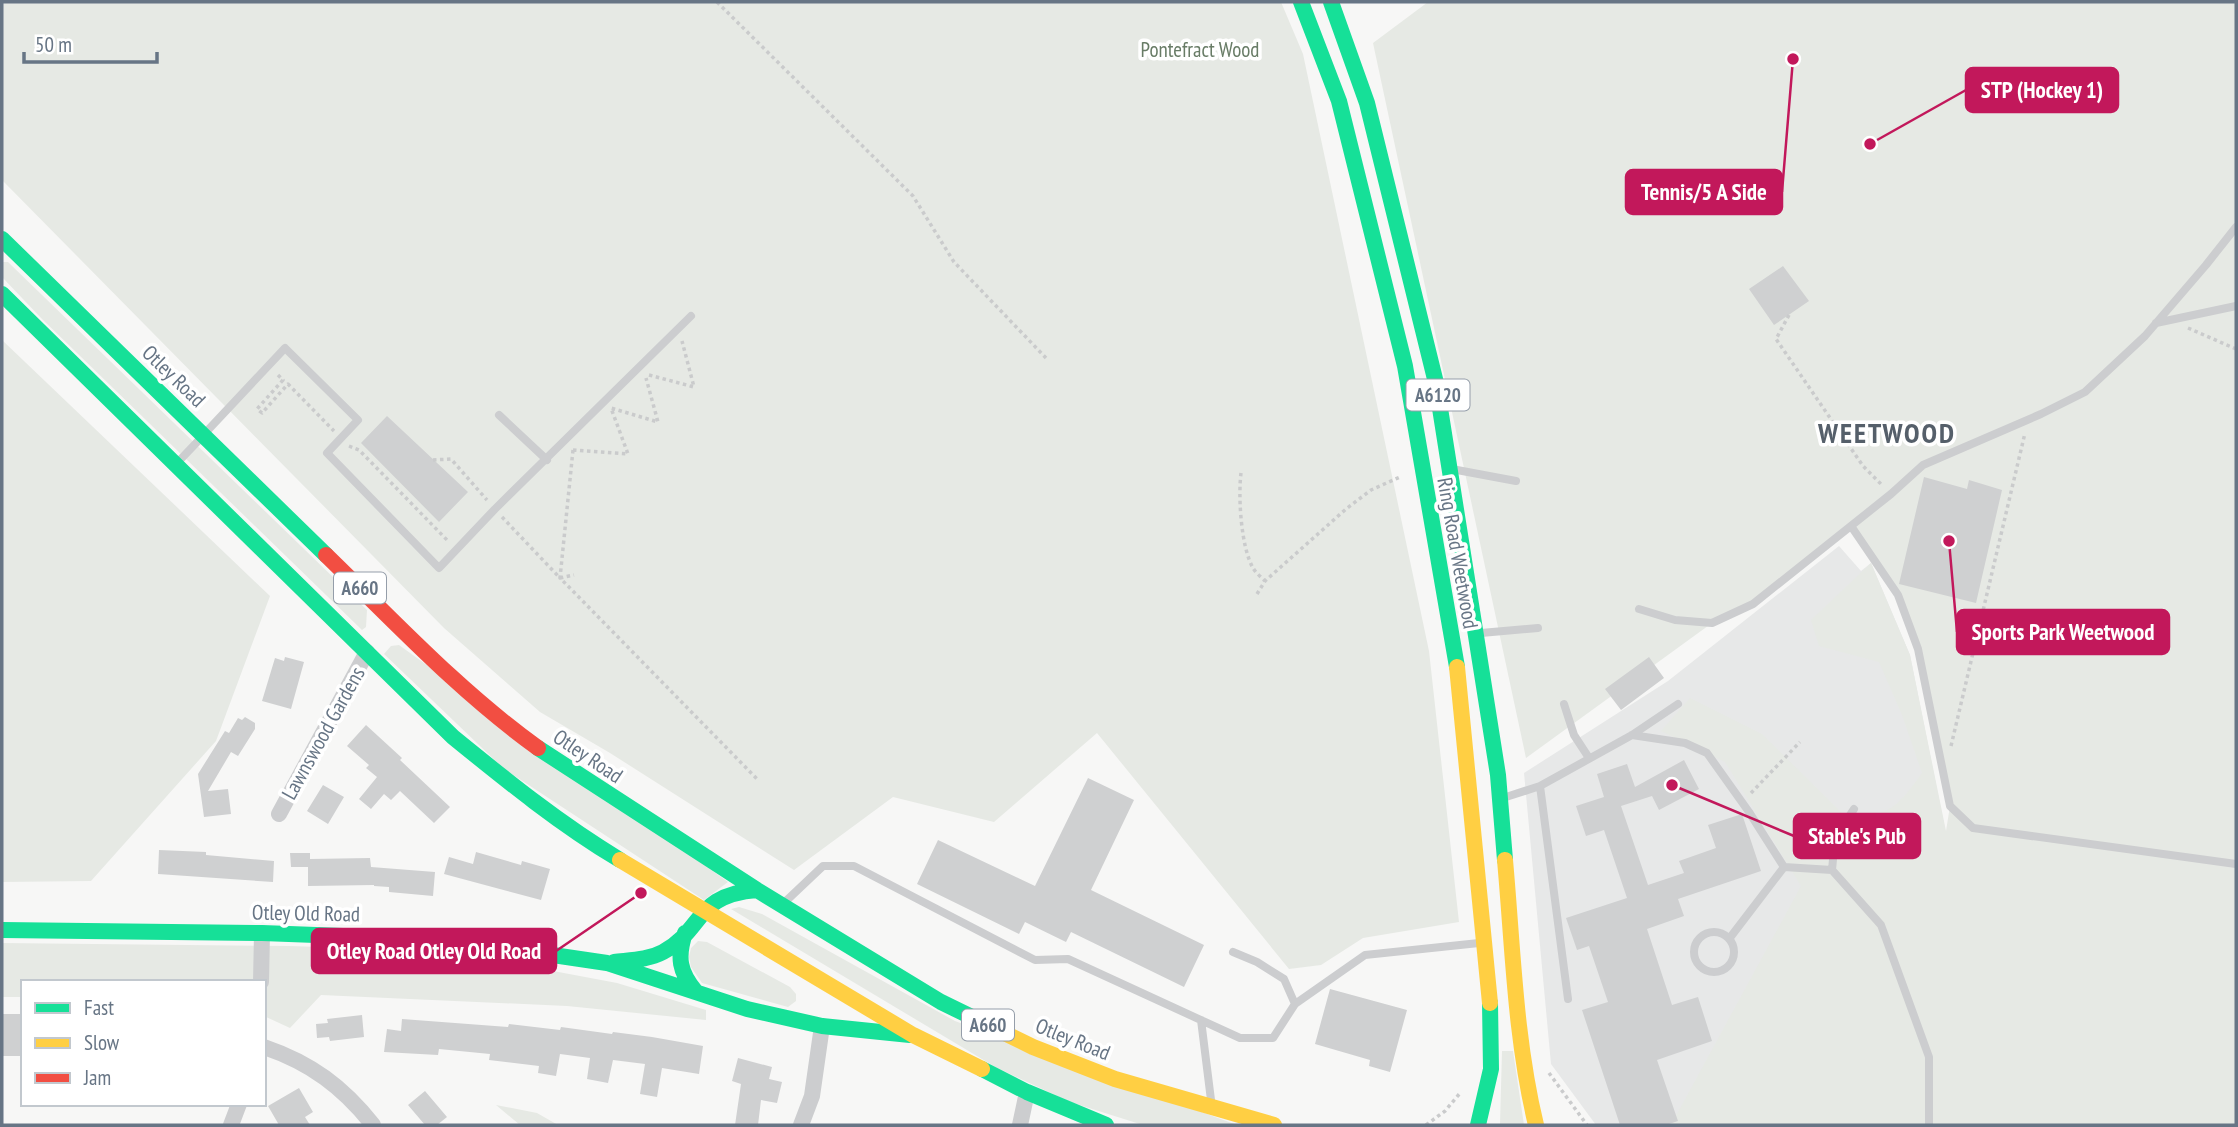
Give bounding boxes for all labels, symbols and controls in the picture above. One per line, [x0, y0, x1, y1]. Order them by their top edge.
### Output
scale bar [24, 21, 158, 65]
text: 50 m [35, 31, 72, 58]
park label: Pontefract Wood [1141, 36, 1259, 63]
callout: STP (Hockey 1) [1966, 68, 2118, 112]
text: STP (Hockey 1) [1981, 75, 2103, 104]
callout: Tennis/5 A Side [1626, 170, 1782, 214]
text: Tennis/5 A Side [1641, 177, 1767, 206]
street label: Otley Road [137, 339, 211, 413]
road number: A6120 [1406, 380, 1470, 410]
district label: WEETWOOD [1817, 414, 1956, 451]
street label: Ring Road Weetwood [1431, 475, 1485, 631]
road number: A660 [334, 572, 386, 604]
callout: Sports Park Weetwood [1957, 610, 2169, 654]
text: Sports Park Weetwood [1972, 617, 2154, 646]
street label: Lawnswood Gardens [275, 662, 371, 804]
street label: Otley Road [548, 723, 628, 789]
callout: Stable's Pub [1794, 814, 1920, 858]
text: Stable's Pub [1808, 821, 1906, 850]
street label: Otley Old Road [252, 899, 360, 927]
callout: Otley Road Otley Old Road [312, 929, 556, 973]
text: Otley Road Otley Old Road [327, 936, 541, 965]
legend [21, 980, 266, 1106]
text: Fast [84, 994, 114, 1021]
road number: A660 [962, 1009, 1014, 1040]
street label: Otley Road [1032, 1012, 1114, 1066]
text: Slow [84, 1029, 120, 1056]
text: Jam [83, 1064, 111, 1091]

